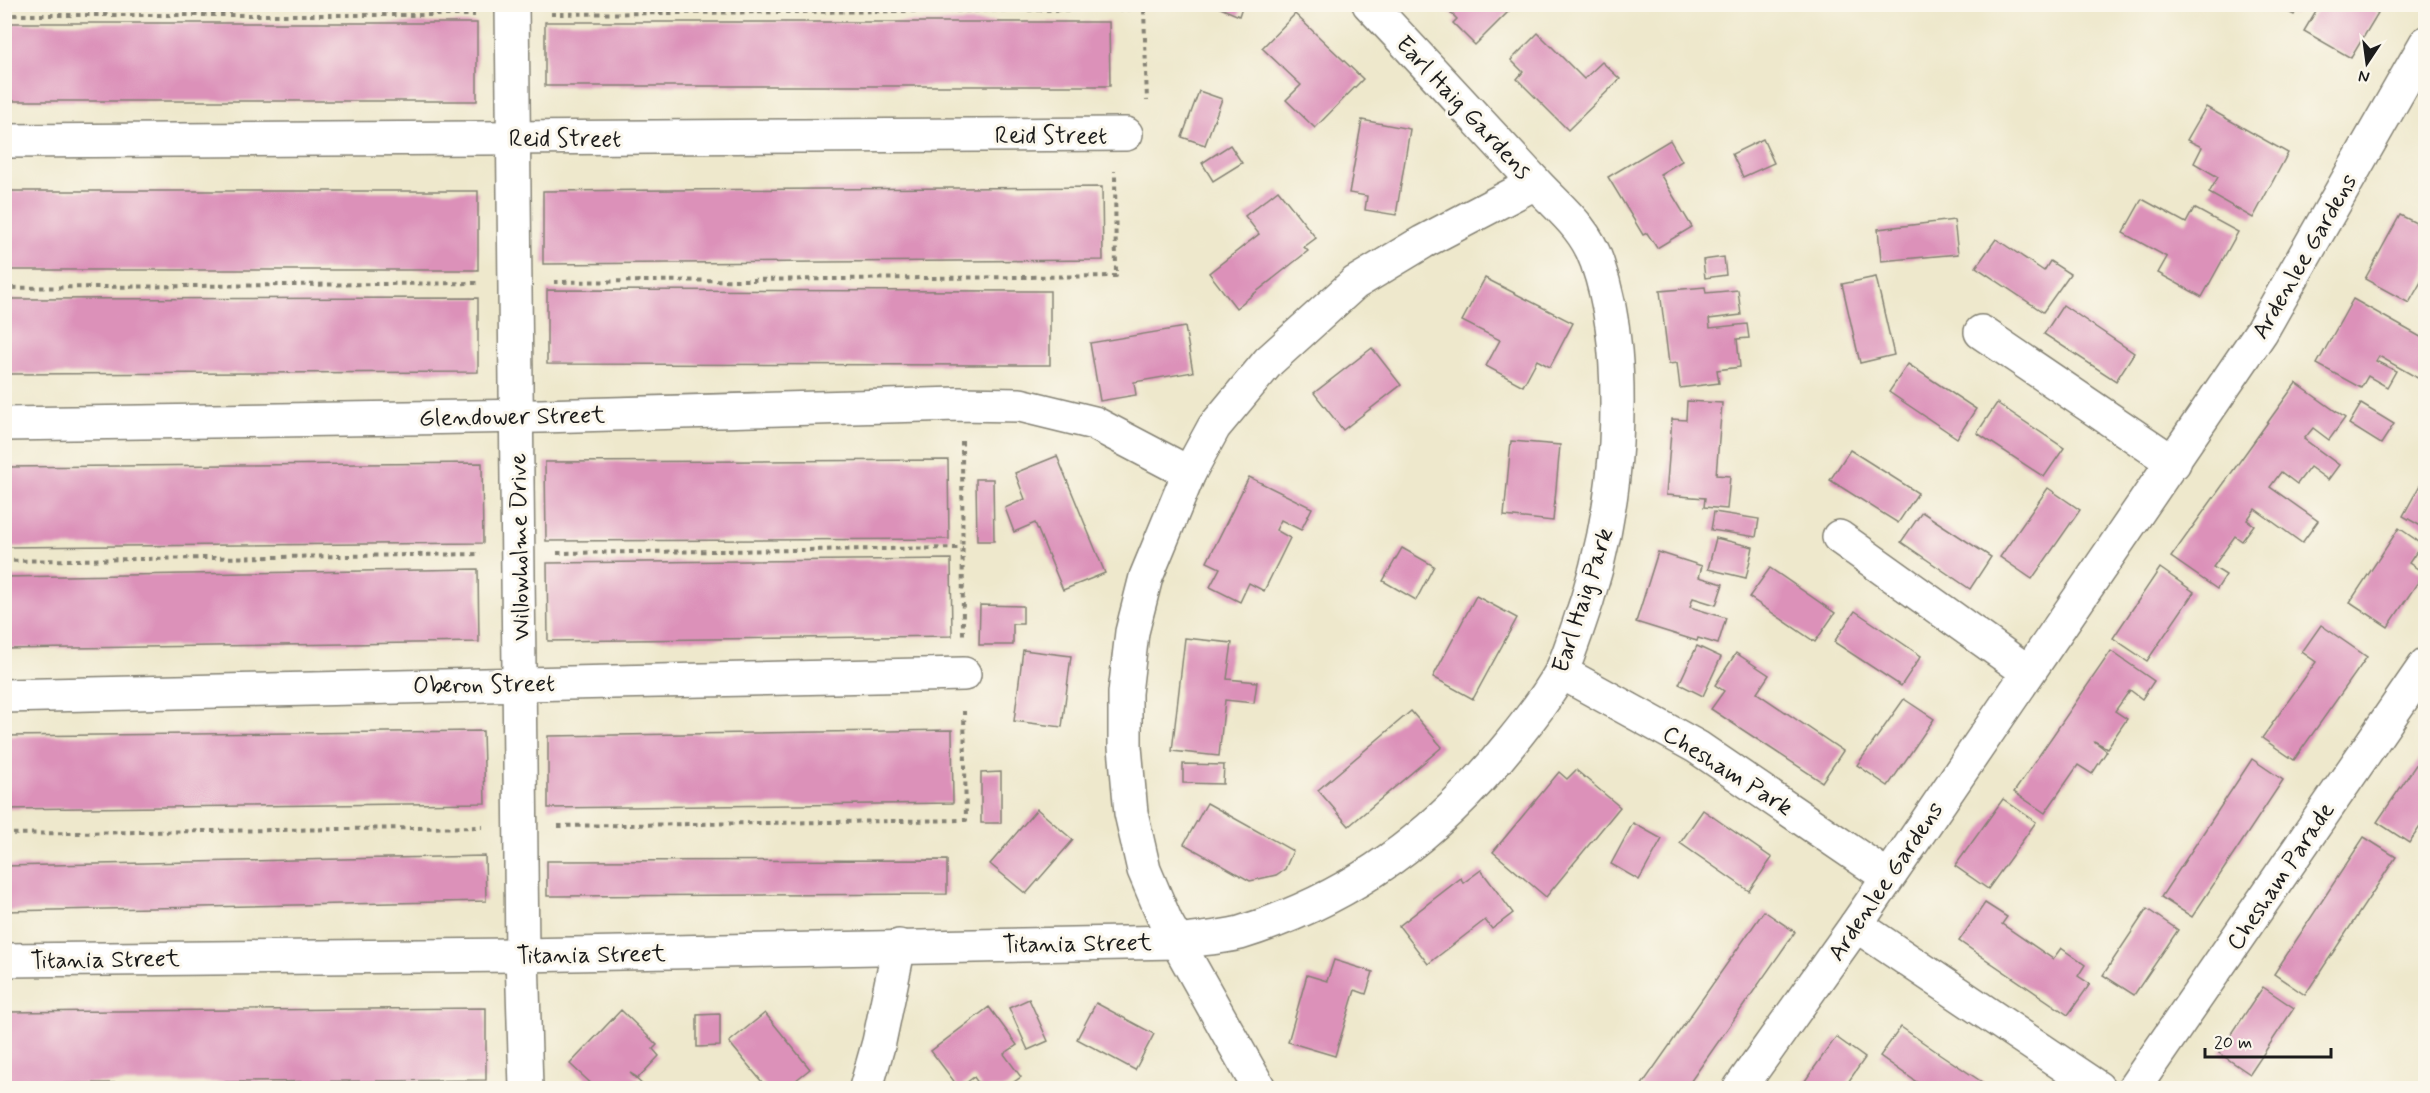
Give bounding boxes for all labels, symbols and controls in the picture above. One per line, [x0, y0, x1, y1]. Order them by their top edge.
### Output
street label: Earl Haig Gardens [1388, 30, 1538, 186]
north arrow [2337, 33, 2397, 93]
text: N [2356, 65, 2372, 88]
street label: Reid Street [995, 121, 1107, 152]
street label: Reid Street [509, 124, 621, 155]
street label: Ardenlee Gardens [2245, 168, 2365, 345]
street label: Glendower Street [419, 400, 606, 435]
street label: Willowholme Drive [503, 453, 538, 641]
street label: Earl Haig Park [1545, 524, 1621, 677]
street label: Oberon Street [413, 669, 555, 702]
street label: Chesham Park [1656, 719, 1798, 824]
street label: Ardenlee Gardens [1821, 796, 1951, 968]
street label: Chesham Parade [2220, 796, 2342, 957]
street label: Titania Street [1002, 928, 1152, 961]
street label: Titania Street [516, 939, 666, 972]
street label: Titania Street [30, 944, 180, 977]
scale bar [2205, 1021, 2331, 1059]
text: 20 m [2214, 1031, 2252, 1055]

